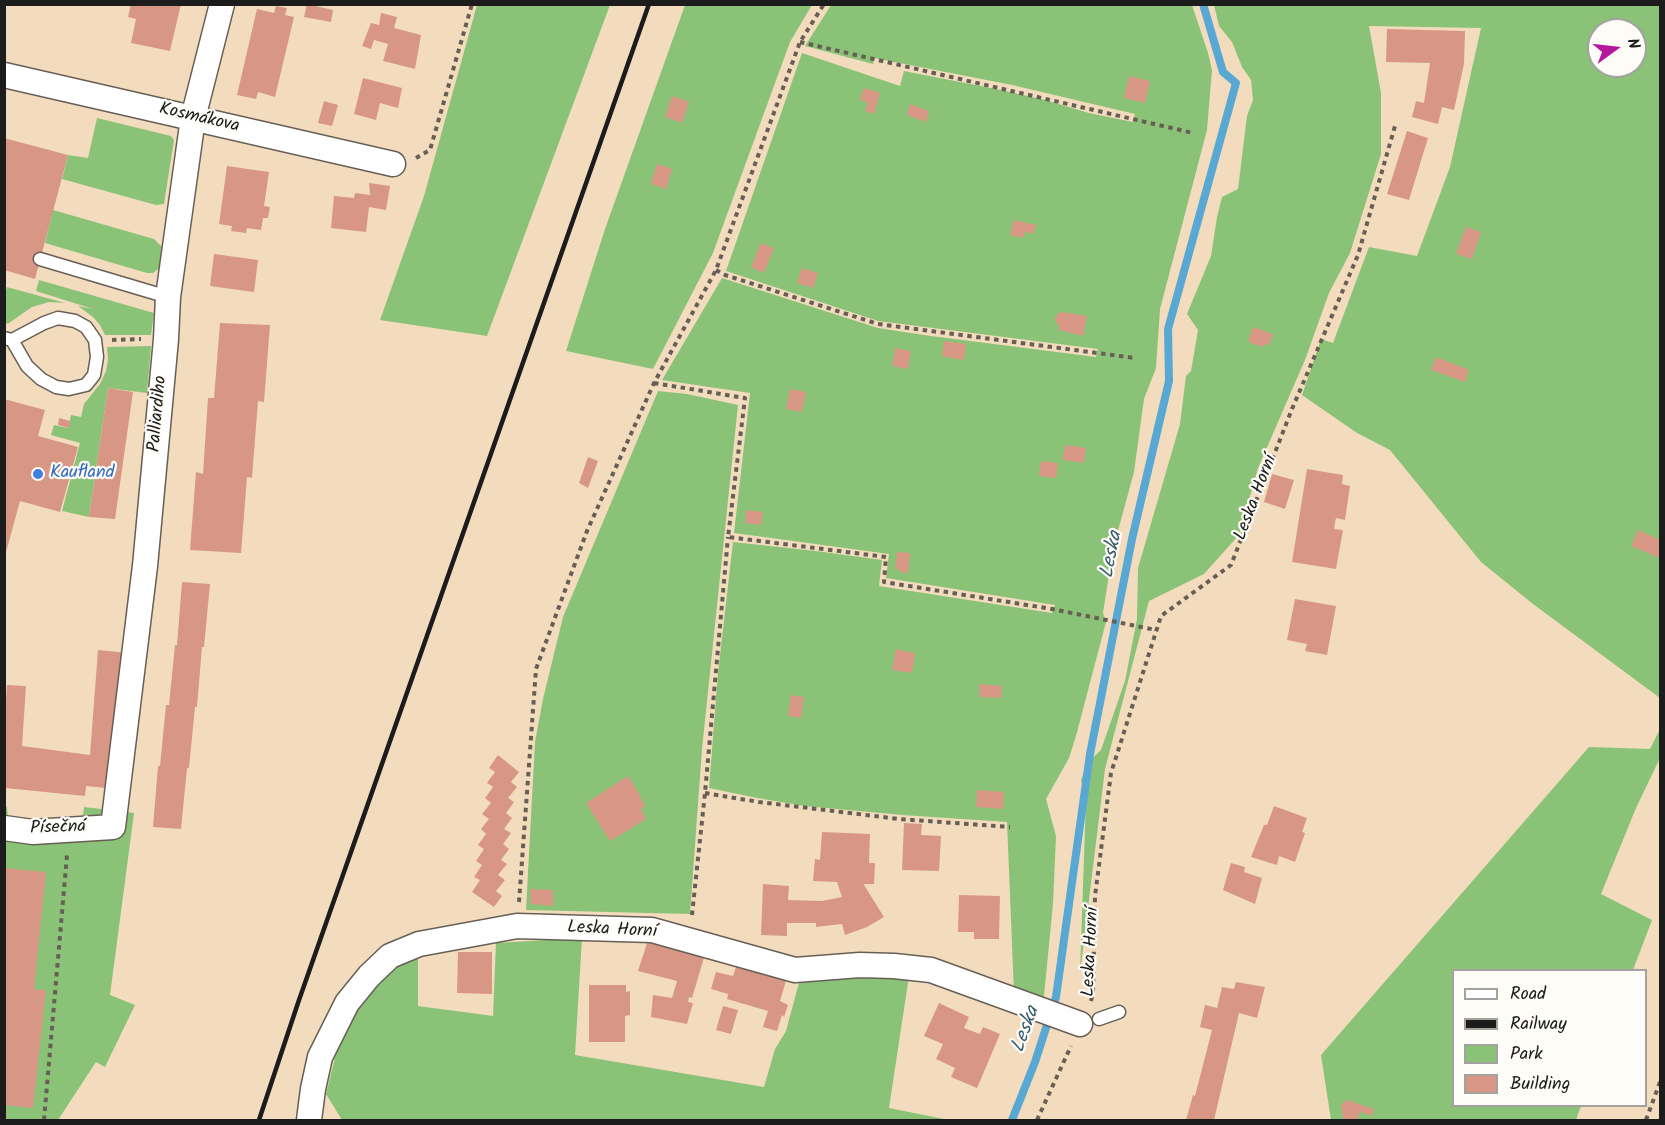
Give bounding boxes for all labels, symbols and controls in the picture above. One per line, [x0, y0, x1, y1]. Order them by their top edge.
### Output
north arrow [1587, 18, 1647, 78]
text: N [1620, 36, 1646, 52]
street label: Kosmákova [157, 99, 241, 139]
street label: Palliardiho [145, 375, 173, 453]
street label: Leska Horní [1231, 452, 1283, 544]
place label: Kaufland [50, 463, 115, 485]
marker: Kaufland [31, 467, 45, 481]
water label: Leska [1097, 530, 1129, 580]
street label: Písečná [30, 817, 86, 841]
street label: Leska Horní [1079, 907, 1105, 997]
street label: Leska Horní [567, 918, 657, 944]
legend [1452, 969, 1647, 1107]
text: Road [1510, 980, 1546, 1009]
water label: Leska [1008, 1004, 1046, 1056]
text: Railway [1510, 1010, 1567, 1039]
text: Park [1510, 1040, 1543, 1069]
text: Building [1510, 1070, 1570, 1099]

